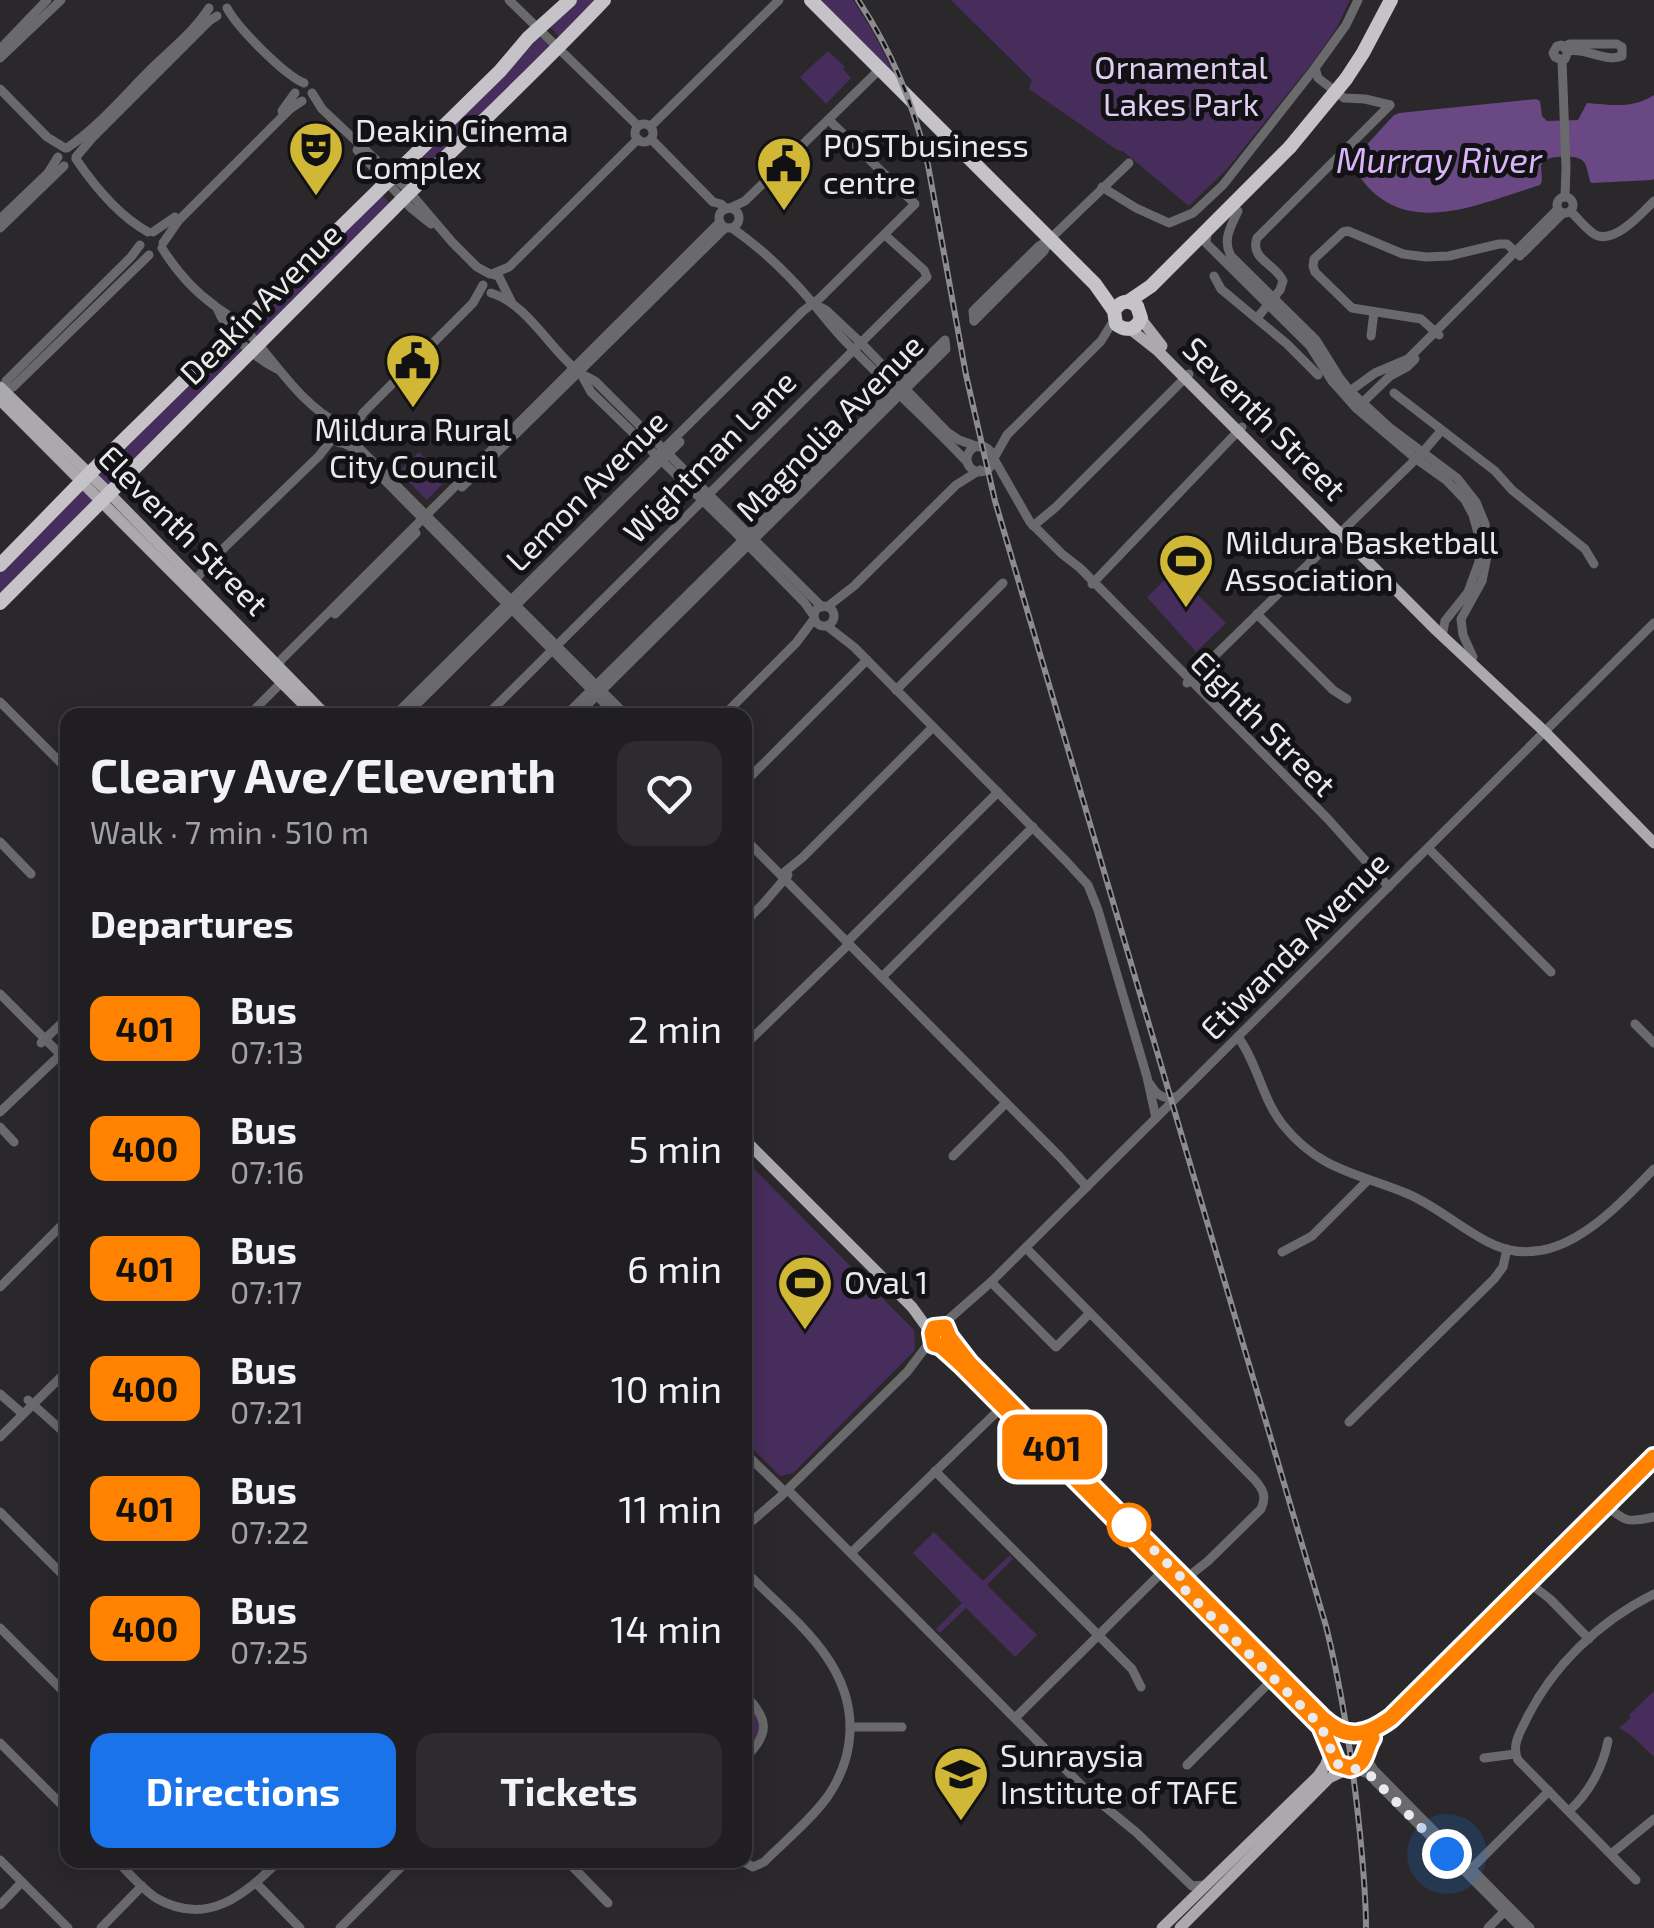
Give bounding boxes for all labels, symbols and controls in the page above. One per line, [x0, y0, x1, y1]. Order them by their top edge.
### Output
park label: Ornamental Lakes Park [1094, 47, 1268, 122]
place label: Deakin Cinema Complex [355, 110, 569, 185]
theatre icon: Deakin Cinema Complex [286, 119, 346, 198]
place label: POSTbusiness centre [823, 125, 1029, 200]
public building icon: POSTbusiness centre [754, 134, 814, 213]
water label: Murray River [1336, 138, 1543, 181]
street label: Deakin Avenue [171, 214, 348, 391]
street label: Magnolia Avenue [727, 325, 930, 528]
street label: Seventh Street [1176, 328, 1355, 507]
public building icon: Mildura Rural City Council [383, 331, 443, 410]
street label: Wightman Lane [615, 362, 803, 550]
street label: Lemon Avenue [497, 401, 674, 578]
place label: Mildura Rural City Council [314, 409, 512, 484]
street label: Eleventh Street [92, 437, 277, 622]
place label: Mildura Basketball Association [1225, 522, 1499, 597]
sports icon: Mildura Basketball Association [1156, 531, 1216, 610]
street label: Eighth Street [1184, 642, 1345, 803]
button: heart [617, 741, 722, 846]
text: Cleary Ave/Eleventh [90, 745, 556, 803]
text: Walk · 7 min · 510 m [90, 812, 369, 850]
street label: Etiwanda Avenue [1192, 843, 1395, 1046]
text: Departures [90, 900, 294, 946]
text: Bus [230, 986, 297, 1032]
text: 2 min [627, 1005, 722, 1051]
text: 401 [115, 1007, 175, 1049]
text: 07:13 [230, 1032, 304, 1070]
text: Bus [230, 1106, 297, 1152]
text: 5 min [628, 1125, 722, 1171]
text: 400 [112, 1127, 178, 1169]
text: 07:16 [230, 1152, 304, 1190]
text: Bus [230, 1226, 297, 1272]
text: 6 min [627, 1245, 722, 1291]
text: 401 [115, 1247, 175, 1289]
sports icon: Oval 1 [775, 1253, 835, 1332]
place label: Oval 1 [844, 1262, 928, 1300]
text: 07:17 [230, 1272, 302, 1310]
text: Bus [230, 1346, 297, 1392]
text: 10 min [611, 1365, 722, 1411]
text: 400 [112, 1367, 178, 1409]
text: 07:21 [230, 1392, 304, 1430]
line badge: 401 [994, 1414, 1110, 1480]
text: 401 [1022, 1426, 1082, 1468]
text: Bus [230, 1466, 297, 1512]
text: 11 min [618, 1485, 722, 1531]
text: 401 [115, 1487, 175, 1529]
unlabelled marker [1108, 1504, 1150, 1546]
text: 07:22 [230, 1512, 309, 1550]
text: Bus [230, 1586, 297, 1632]
text: 14 min [610, 1605, 722, 1651]
text: 400 [112, 1607, 178, 1649]
text: 07:25 [230, 1632, 308, 1670]
button: Directions [90, 1733, 396, 1848]
button: Tickets [416, 1733, 722, 1848]
place label: Sunraysia Institute of TAFE [1000, 1735, 1238, 1810]
school or university icon: Sunraysia Institute of TAFE [931, 1744, 991, 1823]
your location [1422, 1829, 1472, 1879]

